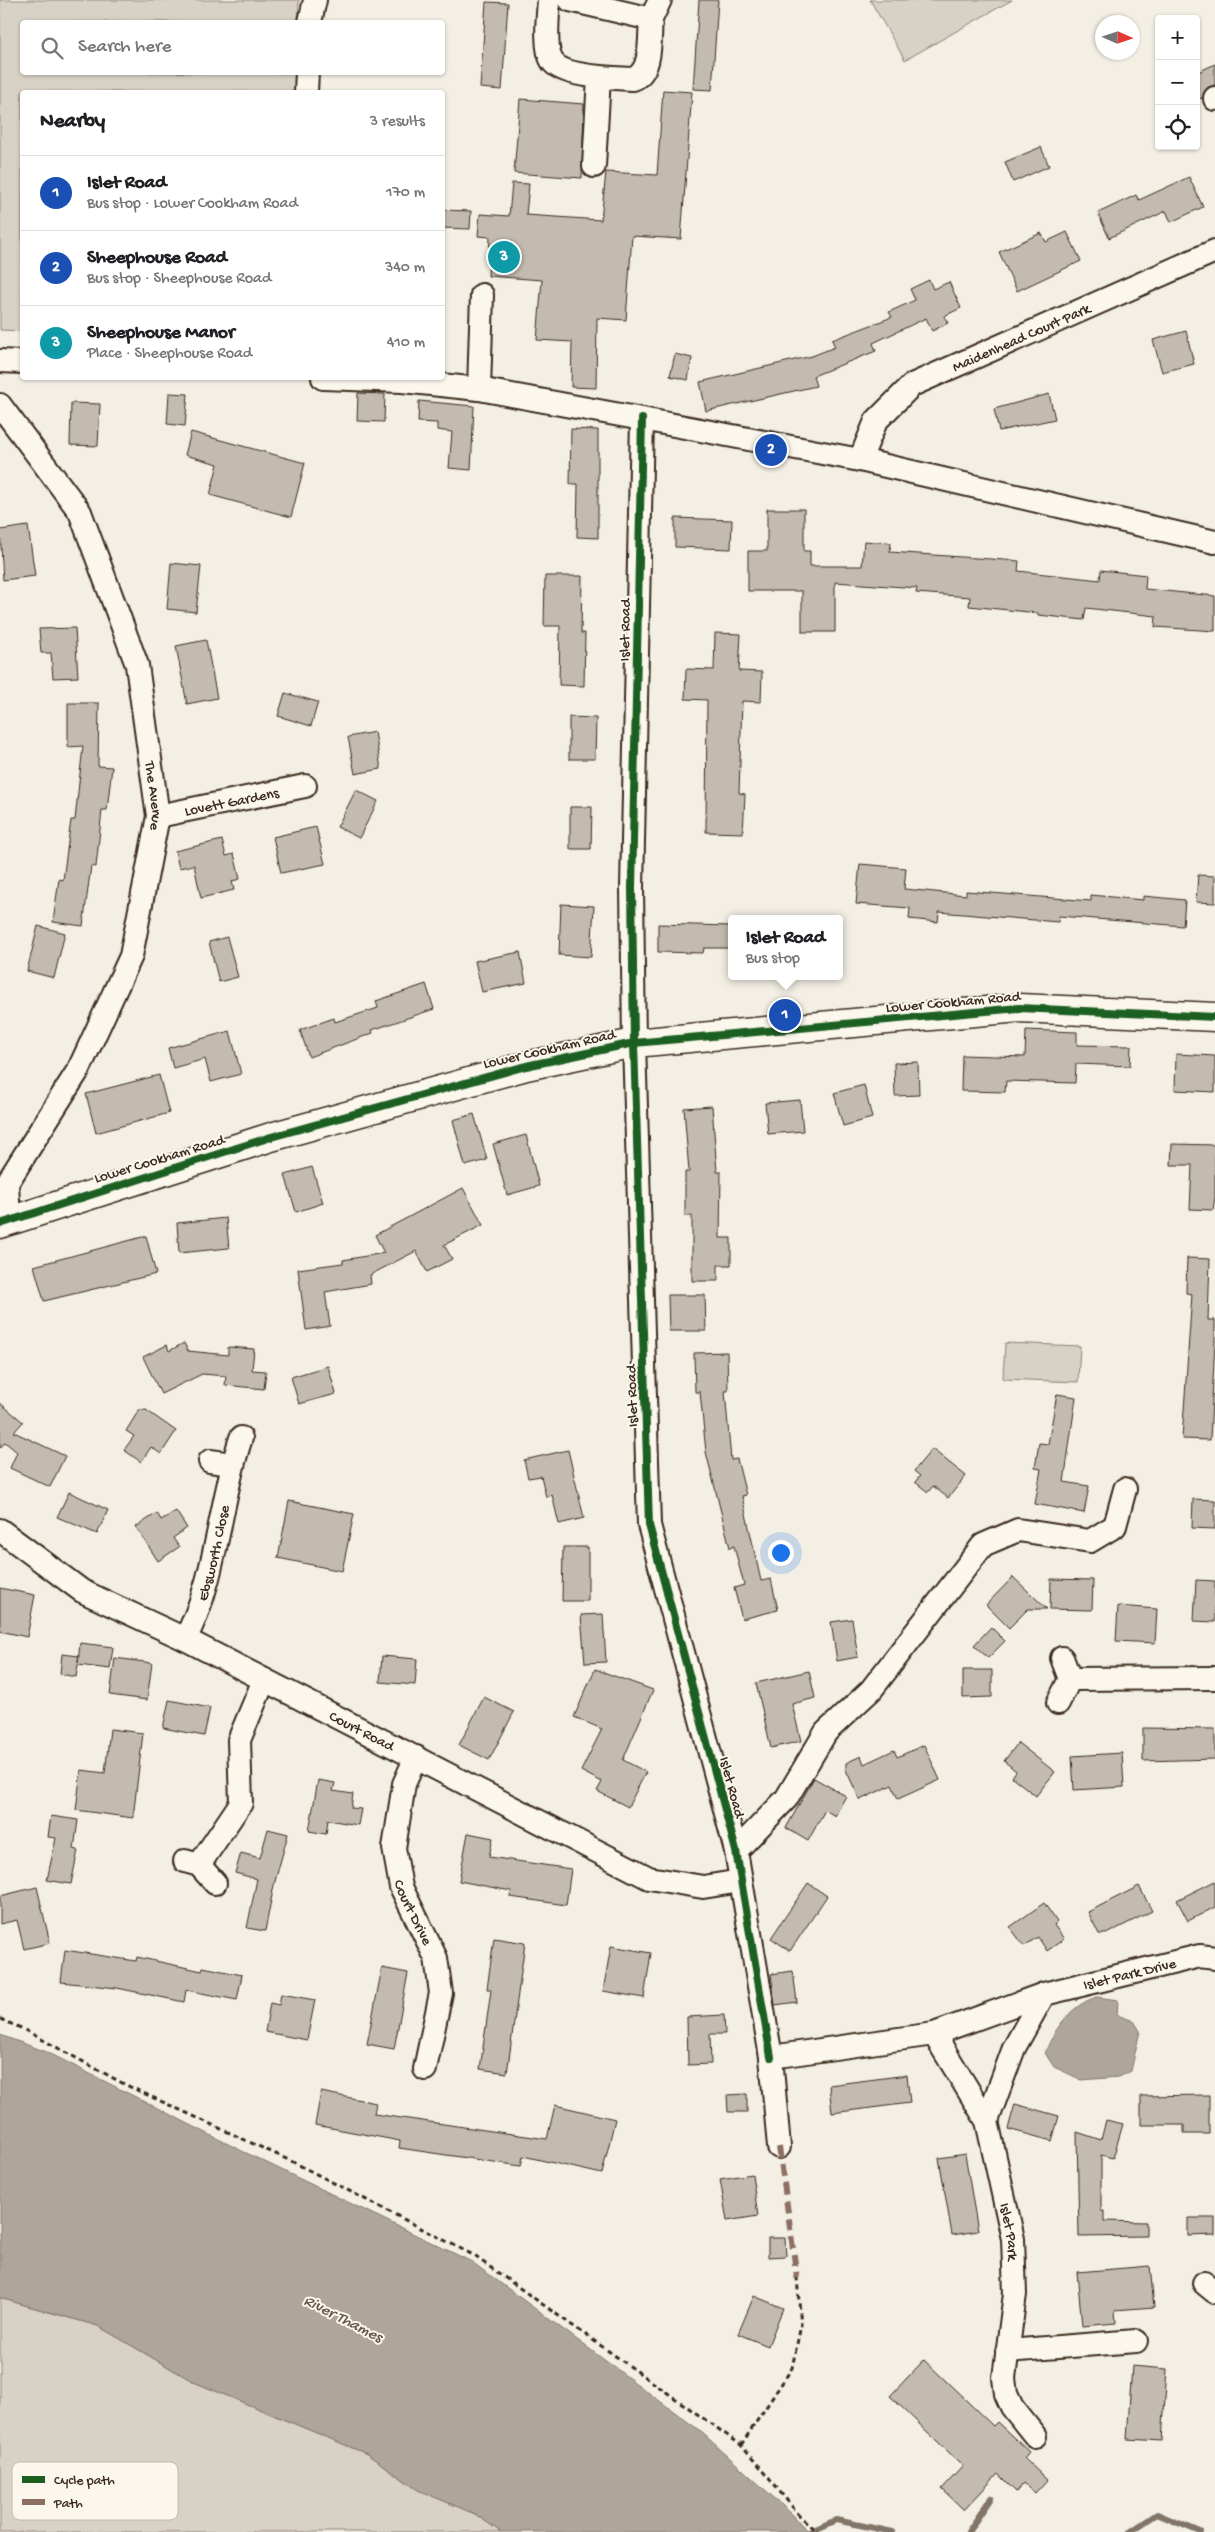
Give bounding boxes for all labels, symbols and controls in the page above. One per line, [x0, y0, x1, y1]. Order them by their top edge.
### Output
north arrow [1095, 15, 1140, 60]
map controls [1155, 15, 1200, 150]
button: + [1155, 15, 1200, 60]
search box [20, 20, 445, 75]
icon: search [38, 34, 66, 62]
text: Search here [78, 36, 172, 59]
button: − [1155, 60, 1200, 105]
button: locate [1155, 105, 1200, 150]
text: Nearby [40, 110, 105, 135]
text: 3 results [370, 113, 425, 132]
text: Islet Road [87, 172, 166, 195]
text: 1 [53, 184, 59, 203]
text: 170 m [386, 184, 425, 203]
text: Bus stop · Lower Cookham Road [87, 195, 298, 214]
pin: 3 [488, 238, 520, 276]
text: Sheephouse Road [87, 247, 227, 270]
text: 2 [52, 259, 60, 278]
text: 340 m [385, 259, 425, 278]
text: Bus stop · Sheephouse Road [87, 270, 271, 289]
street label: Maidenhead Court Park [950, 300, 1094, 377]
text: Sheephouse Manor [87, 322, 235, 345]
text: 3 [52, 334, 60, 353]
text: 410 m [387, 334, 425, 353]
text: Place · Sheephouse Road [87, 345, 252, 364]
pin: 2 [755, 431, 787, 469]
street label: Islet Road [616, 597, 636, 661]
street label: The Avenue [139, 759, 165, 832]
street label: Lovett Gardens [183, 784, 281, 821]
popup [728, 915, 843, 980]
text: Islet Road [746, 927, 825, 950]
text: Bus stop [746, 950, 800, 969]
street label: Lower Cookham Road [885, 988, 1023, 1018]
pin: 1 [769, 996, 801, 1034]
street label: Lower Cookham Road [482, 1026, 619, 1074]
street label: Lower Cookham Road [92, 1131, 228, 1188]
street label: Islet Road [623, 1363, 643, 1428]
street label: Ebsworth Close [195, 1503, 235, 1604]
your location [768, 1540, 794, 1566]
street label: Court Road [326, 1708, 398, 1757]
street label: Islet Road [714, 1755, 748, 1821]
street label: Court Drive [389, 1879, 435, 1949]
street label: Islet Park Drive [1082, 1955, 1178, 1995]
street label: Islet Park [994, 2201, 1021, 2262]
water label: River Thames [300, 2292, 387, 2349]
legend [12, 2462, 178, 2520]
text: Cycle path [54, 2473, 115, 2490]
text: Path [53, 2496, 83, 2513]

